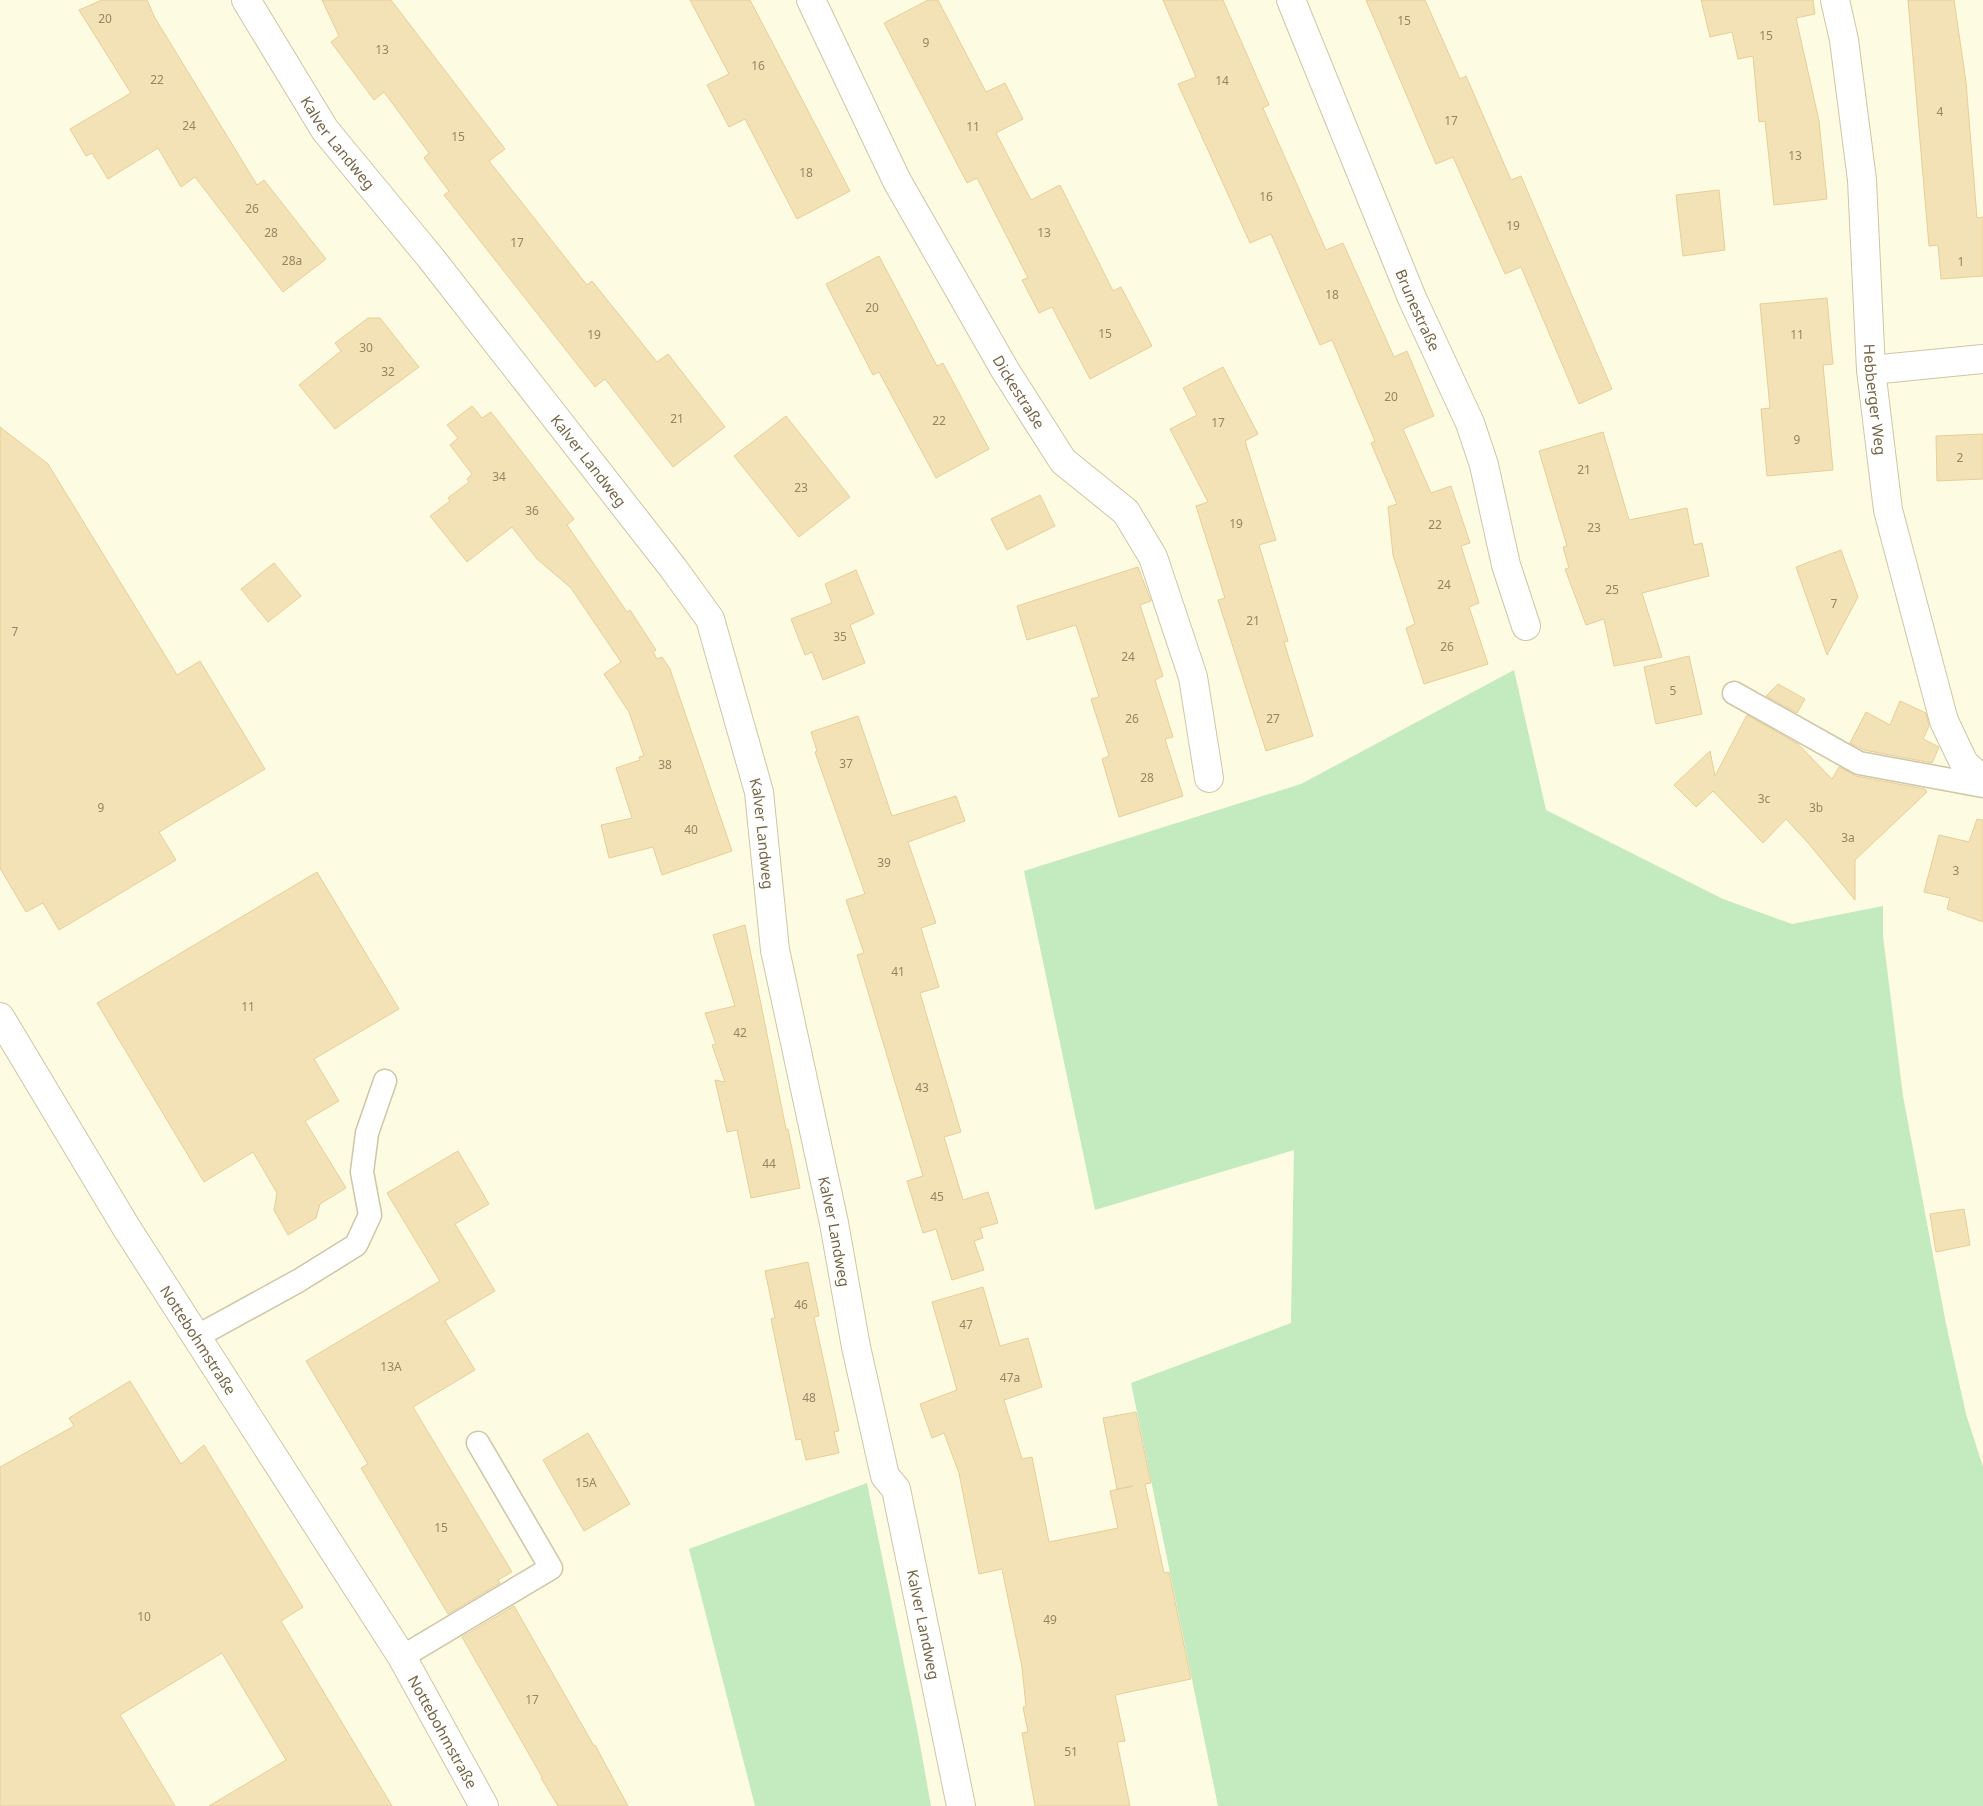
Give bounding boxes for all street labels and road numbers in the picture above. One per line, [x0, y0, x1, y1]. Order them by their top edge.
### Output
street label: Kalver Landweg [297, 92, 380, 193]
street label: Brunestraße [1391, 266, 1445, 354]
street label: Hebberger Weg [1860, 343, 1891, 456]
street label: Dickestraße [988, 351, 1050, 432]
street label: Kalver Landweg [547, 410, 631, 511]
street label: Kalver Landweg [745, 775, 779, 890]
street label: Kalver Landweg [814, 1174, 855, 1288]
street label: Nottebohmstraße [156, 1281, 241, 1398]
street label: Kalver Landweg [903, 1568, 945, 1681]
street label: Nottebohmstraße [404, 1671, 482, 1792]

